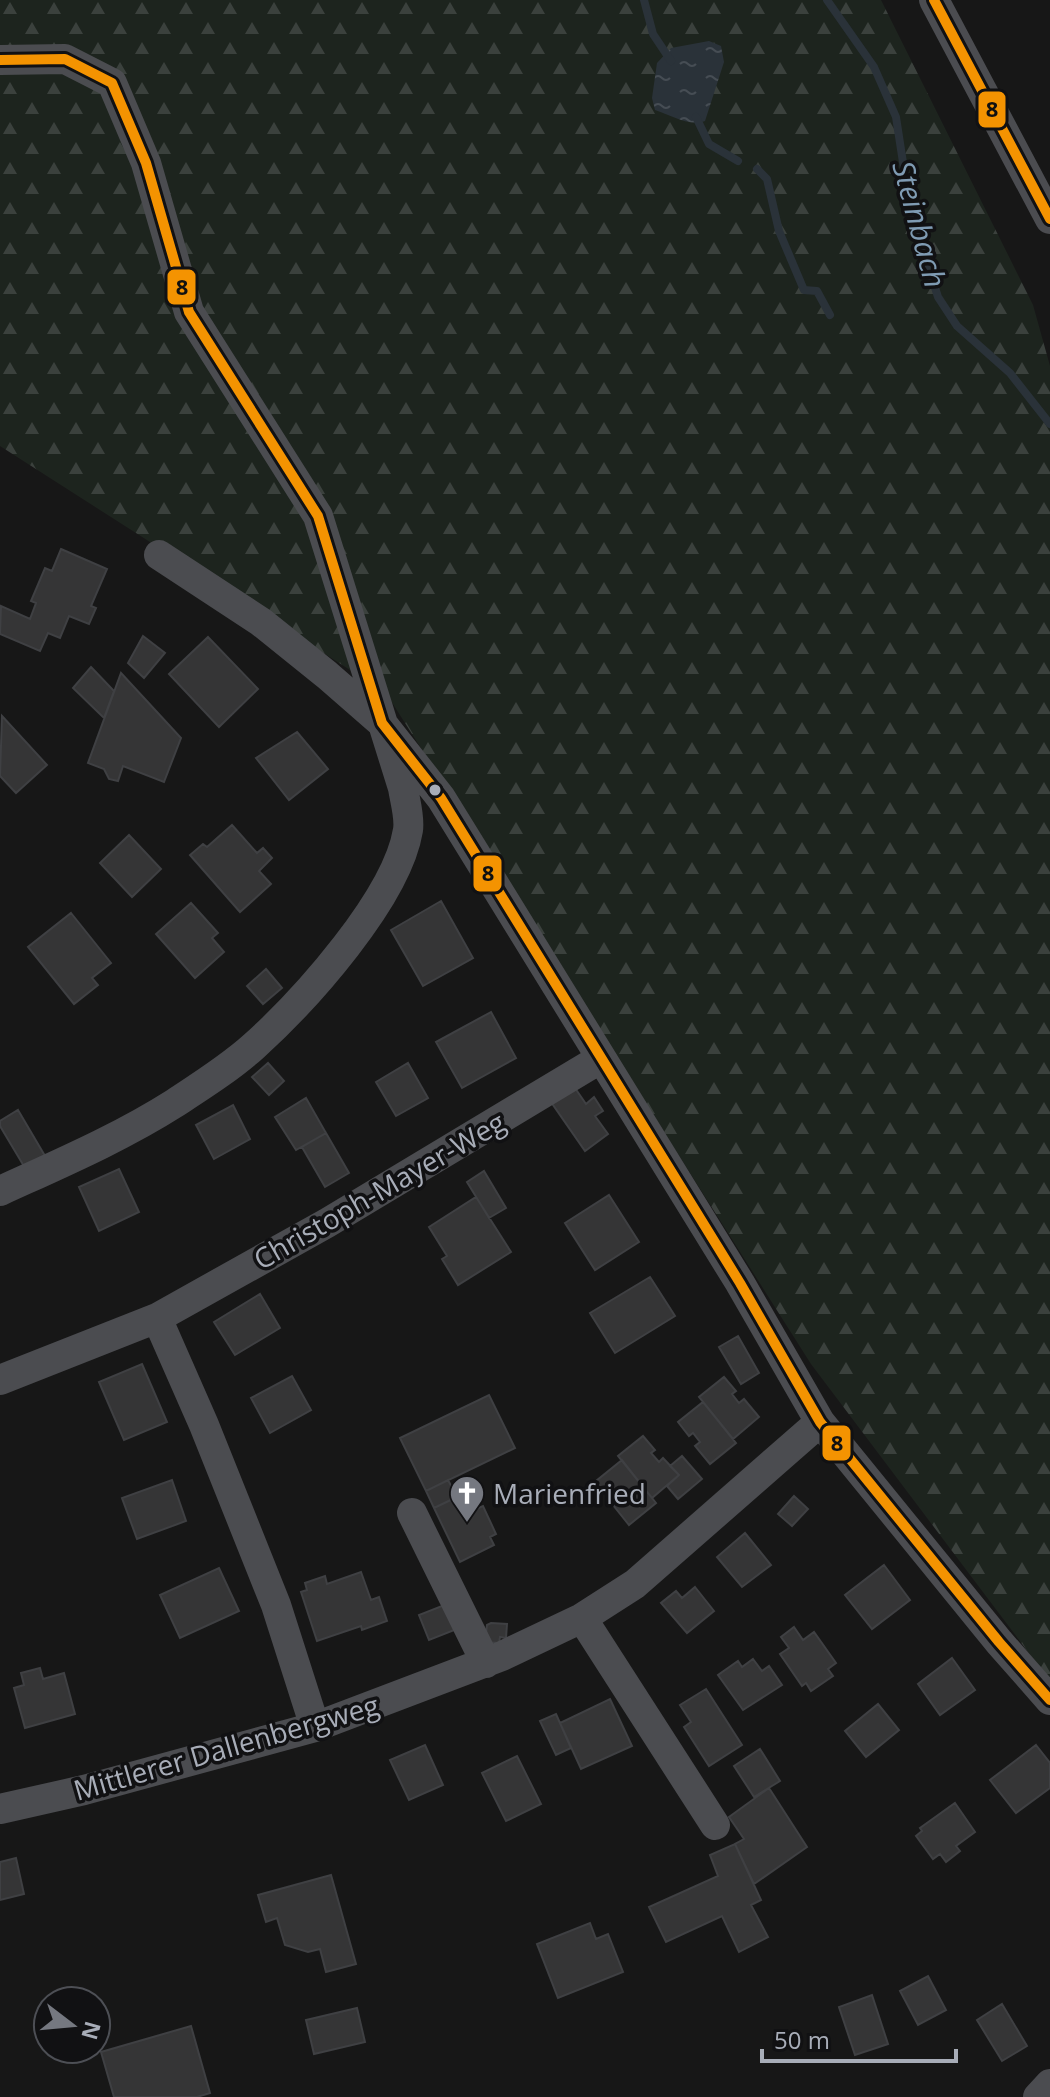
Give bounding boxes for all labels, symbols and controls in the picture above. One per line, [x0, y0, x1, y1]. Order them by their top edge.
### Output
line badge: 8 [977, 90, 1007, 129]
text: 8 [986, 93, 998, 123]
water label: Steinbach [883, 156, 957, 292]
line badge: 8 [166, 268, 197, 306]
text: 8 [176, 271, 188, 301]
unlabelled marker [427, 782, 443, 798]
line badge: 8 [472, 854, 503, 893]
text: 8 [482, 857, 494, 887]
street label: Christoph-Mayer-Weg [246, 1102, 512, 1278]
line badge: 8 [821, 1424, 852, 1462]
text: 8 [831, 1427, 843, 1457]
church icon: Marienfried [448, 1474, 486, 1524]
place label: Marienfried [493, 1474, 646, 1512]
street label: Mittlerer Dallenbergweg [69, 1685, 383, 1809]
north arrow [32, 1985, 112, 2065]
scale bar [762, 2013, 956, 2063]
text: N [75, 2018, 109, 2044]
text: 50 m [774, 2023, 830, 2056]

